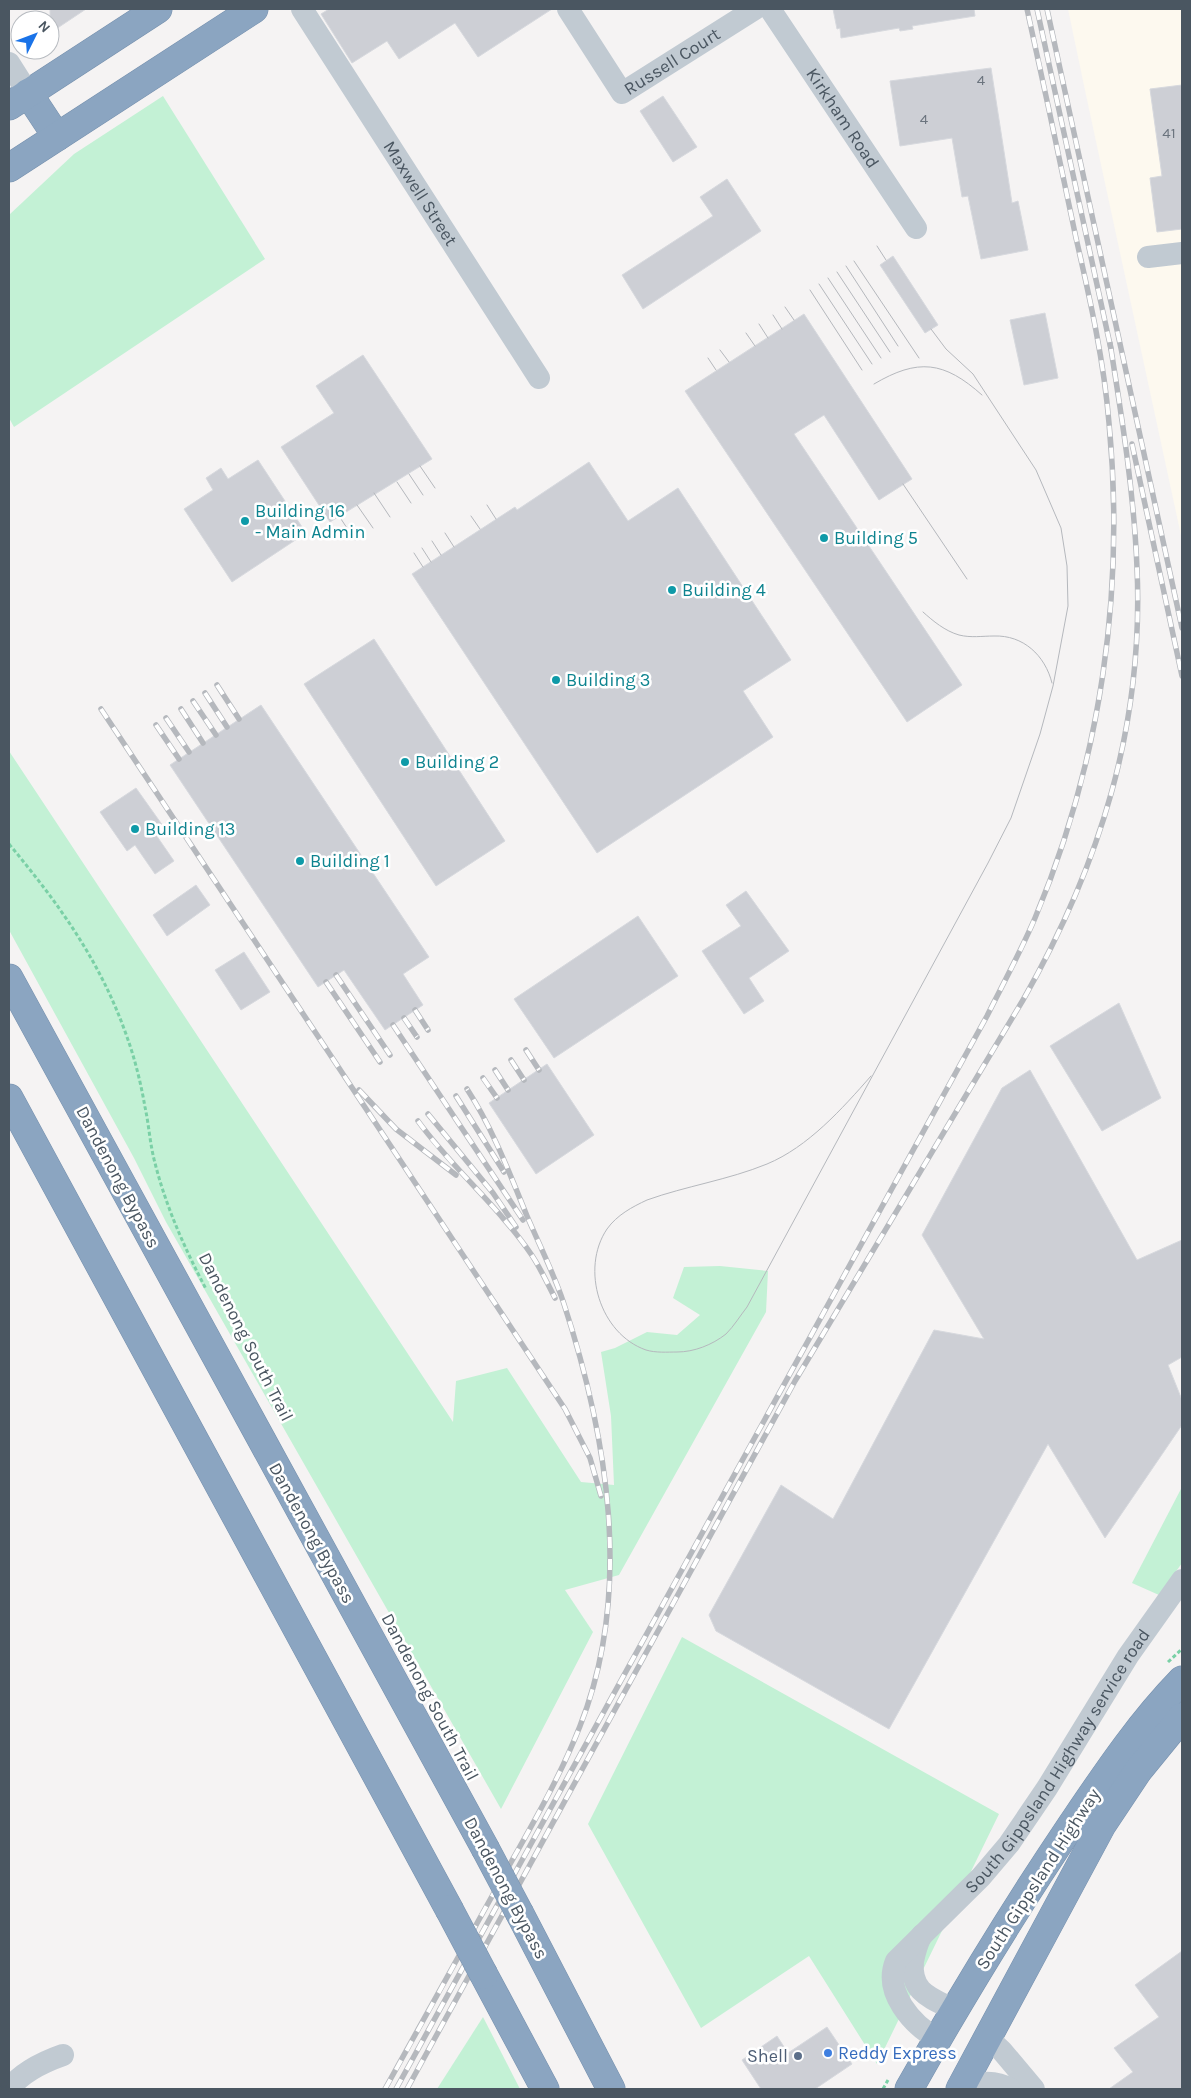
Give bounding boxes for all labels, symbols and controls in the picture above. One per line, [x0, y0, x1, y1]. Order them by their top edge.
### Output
north arrow [10, 10, 60, 60]
text: N [35, 17, 54, 36]
street label: Russell Court [620, 23, 724, 100]
street label: Kirkham Road [801, 63, 884, 173]
house number: 4 [977, 71, 986, 89]
house number: 4 [920, 110, 929, 128]
house number: 41 [1162, 124, 1176, 142]
street label: Maxwell Street [379, 137, 462, 250]
place label: Building 16 - Main Admin [255, 500, 365, 543]
marker: Building 16 - Main Admin [239, 515, 251, 527]
place label: Building 5 [834, 527, 918, 549]
marker: Building 5 [818, 532, 830, 544]
place label: Building 4 [682, 579, 766, 601]
marker: Building 4 [666, 584, 678, 596]
place label: Building 3 [566, 669, 650, 691]
marker: Building 3 [550, 674, 562, 686]
place label: Building 2 [415, 751, 499, 773]
marker: Building 2 [399, 756, 411, 768]
place label: Building 13 [145, 818, 235, 840]
marker: Building 13 [129, 823, 141, 835]
place label: Building 1 [310, 850, 390, 872]
marker: Building 1 [294, 855, 306, 867]
street label: Dandenong Bypass [71, 1102, 165, 1252]
street label: Dandenong South Trail [194, 1249, 298, 1425]
street label: Dandenong Bypass [264, 1459, 360, 1607]
street label: Dandenong South Trail [376, 1609, 484, 1785]
street label: South Gippsland Highway service road [957, 1625, 1155, 1895]
street label: South Gippsland Highway [971, 1784, 1105, 1974]
street label: Dandenong Bypass [459, 1813, 553, 1963]
place label: Reddy Express [838, 2042, 957, 2064]
place label: Shell [747, 2045, 788, 2067]
marker: Reddy Express [822, 2047, 834, 2059]
marker: Shell [792, 2050, 804, 2062]

